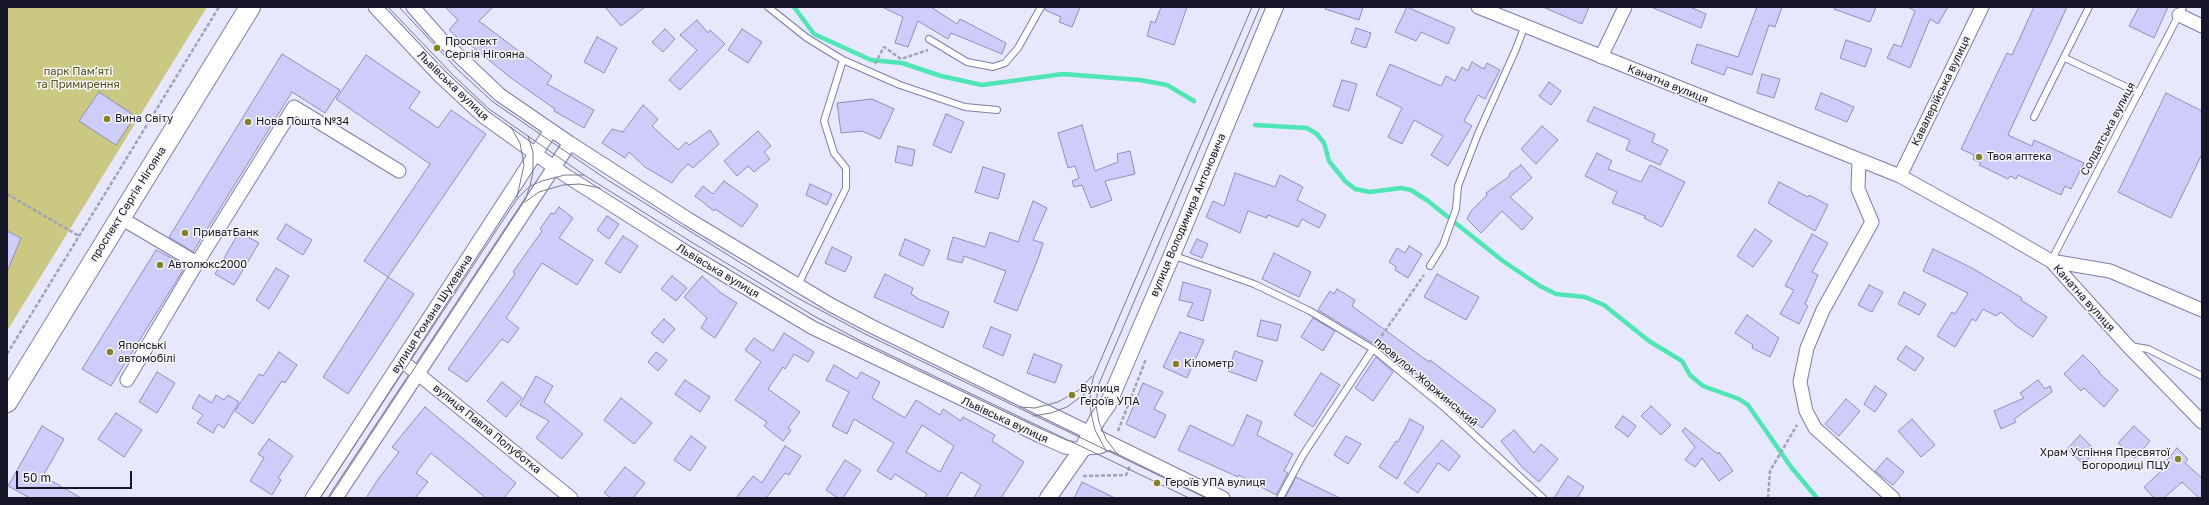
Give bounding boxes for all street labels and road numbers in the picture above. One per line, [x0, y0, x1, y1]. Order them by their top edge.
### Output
street label: Кавалерійська вулиця [1909, 34, 1973, 148]
street label: Львівська вулиця [415, 49, 491, 123]
street label: Канатна вулиця [1626, 62, 1710, 106]
street label: Солдатська вулиця [2078, 80, 2138, 178]
street label: вулиця Володимира Антоновича [1148, 131, 1228, 299]
street label: проспект Сергія Нігояна [87, 144, 169, 264]
street label: Львівська вулиця [674, 241, 762, 301]
street label: вулиця Романа Шухевича [389, 252, 475, 376]
street label: Канатна вулиця [2050, 262, 2118, 334]
street label: провулок Жоржинський [1371, 335, 1481, 429]
street label: вулиця Павла Полуботка [430, 381, 544, 477]
street label: Львівська вулиця [960, 394, 1050, 446]

